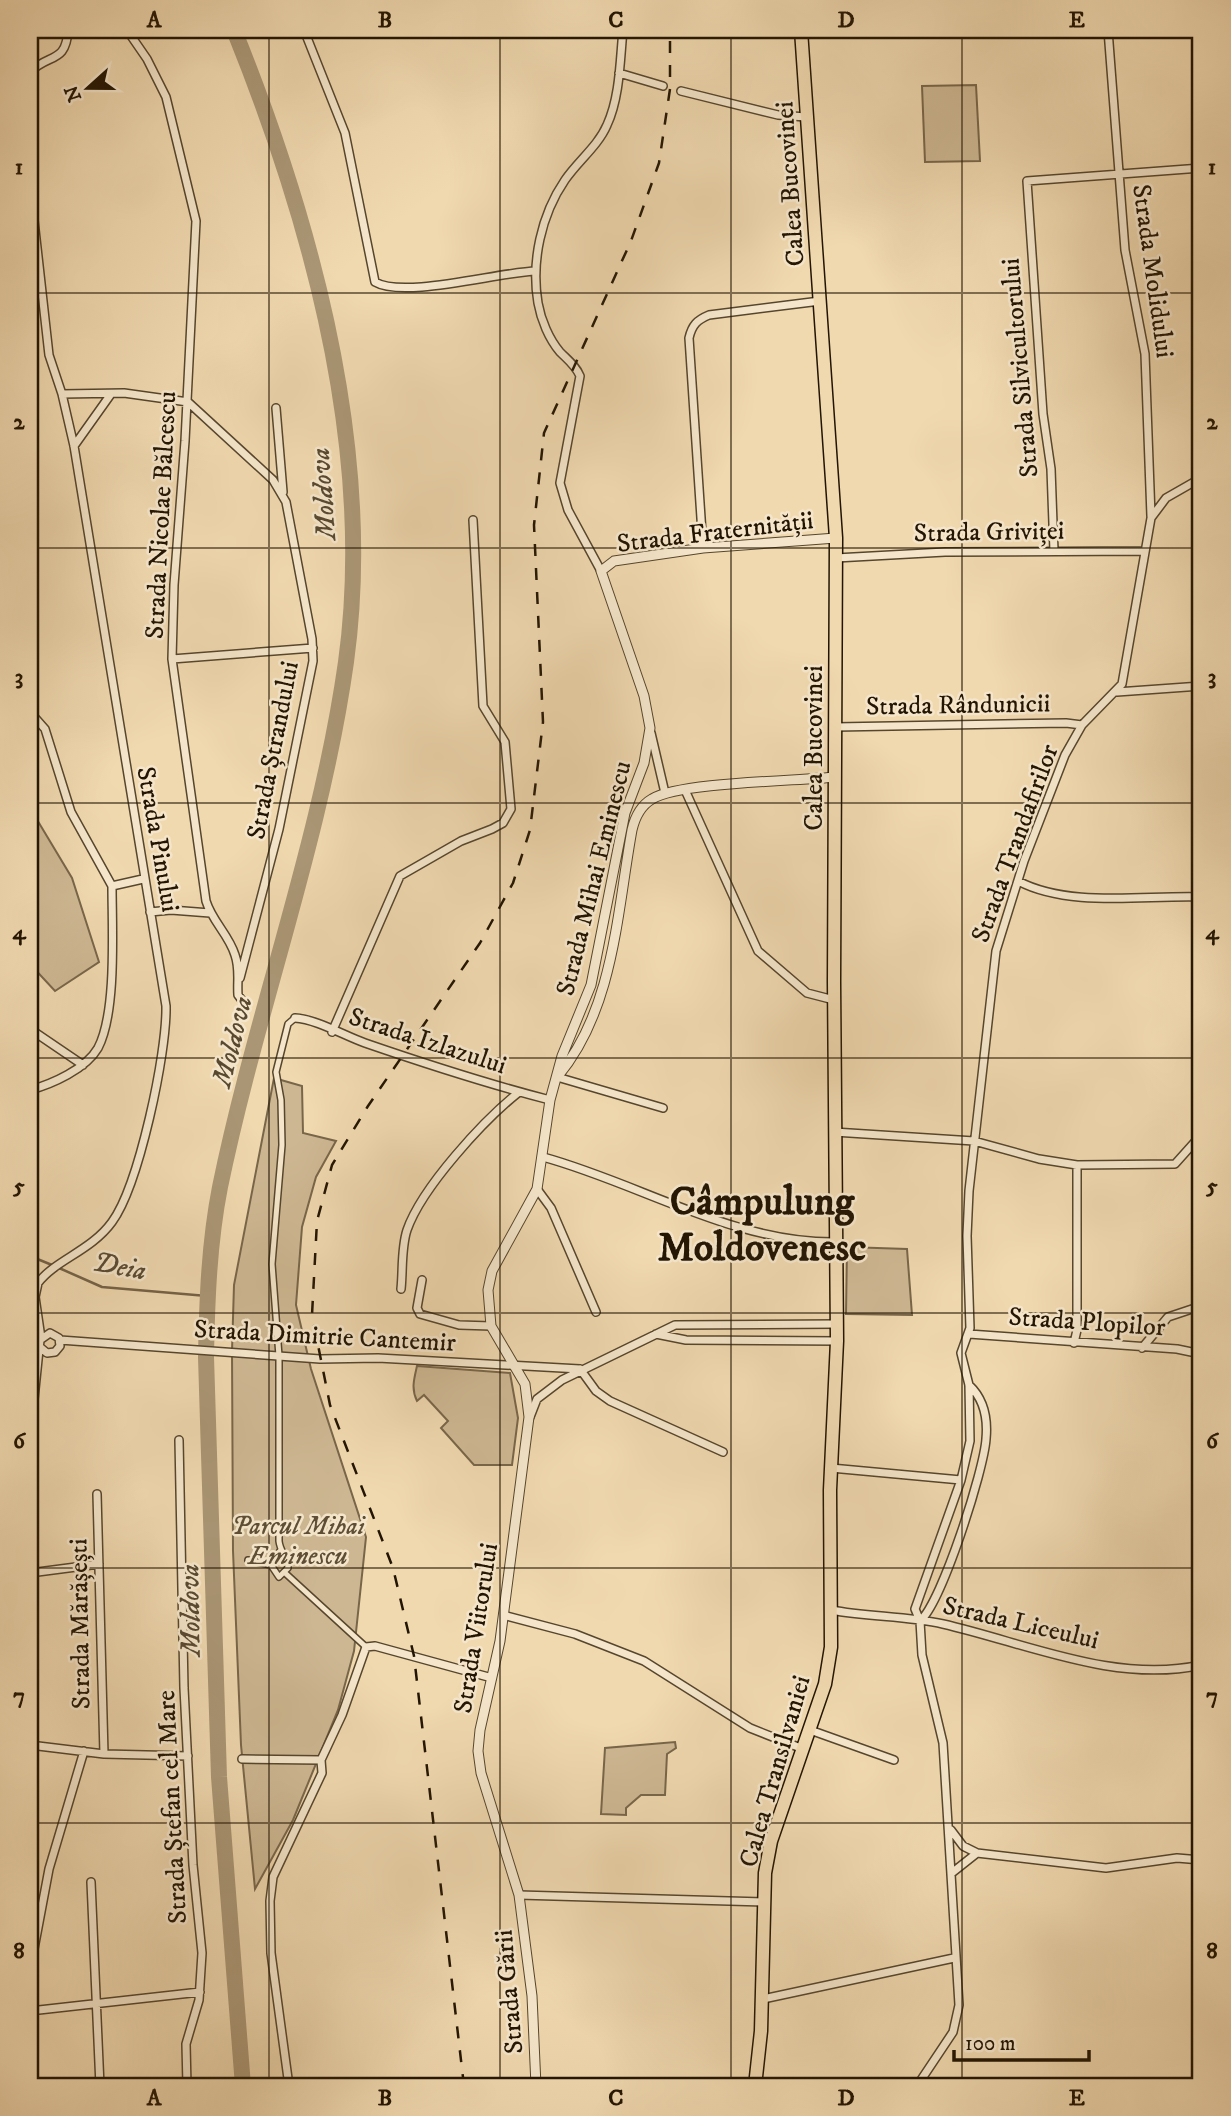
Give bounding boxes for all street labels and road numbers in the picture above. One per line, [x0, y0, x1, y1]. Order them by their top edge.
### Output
street label: Calea Bucovinei [768, 100, 813, 268]
street label: Strada Molidului [1124, 182, 1181, 360]
street label: Strada Silvicultorului [994, 257, 1047, 479]
street label: Strada Nicolae Bălcescu [139, 390, 184, 640]
street label: Strada Fraternității [615, 504, 815, 561]
street label: Strada Griviței [913, 515, 1065, 550]
street label: Strada Ștrandului [240, 658, 307, 842]
street label: Calea Bucovinei [798, 665, 831, 831]
street label: Strada Rândunicii [865, 687, 1051, 724]
street label: Strada Trandafirilor [964, 740, 1067, 947]
street label: Strada Mihai Eminescu [549, 757, 640, 999]
street label: Strada Pinului [129, 764, 187, 915]
street label: Strada Izlazului [344, 1000, 511, 1082]
street label: Strada Plopilor [1007, 1301, 1167, 1344]
street label: Strada Dimitrie Cantemir [193, 1313, 457, 1360]
street label: Strada Mărășești [63, 1538, 98, 1710]
street label: Strada Viitorului [447, 1541, 506, 1716]
street label: Strada Liceului [939, 1589, 1102, 1657]
street label: Calea Transilvaniei [732, 1672, 819, 1871]
street label: Strada Ștefan cel Mare [150, 1689, 195, 1925]
street label: Strada Gării [488, 1928, 531, 2055]

